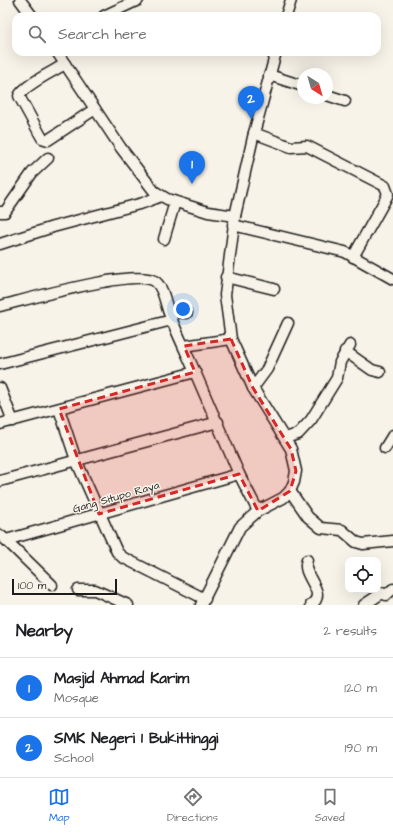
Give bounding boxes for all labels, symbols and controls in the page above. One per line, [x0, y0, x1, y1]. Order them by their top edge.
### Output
search box [12, 12, 381, 56]
icon: search [26, 23, 48, 45]
text: Search here [58, 24, 147, 45]
north arrow [297, 68, 333, 104]
pin: 2 [238, 86, 264, 119]
pin: 1 [179, 151, 205, 184]
your location [173, 299, 193, 319]
street label: Gang Situpo Raya [71, 477, 162, 517]
map controls [345, 557, 381, 593]
button: locate [345, 557, 381, 593]
scale bar [12, 577, 117, 596]
text: 100 m [18, 578, 46, 593]
text: Nearby [16, 619, 73, 643]
text: 2 results [323, 622, 377, 640]
text: Masjid Ahmad Karim [54, 668, 189, 689]
text: 1 [28, 679, 30, 697]
text: 120 m [344, 679, 377, 697]
text: Mosque [54, 689, 99, 707]
text: SMK Negeri 1 Bukittinggi [54, 728, 218, 749]
text: 2 [25, 739, 33, 757]
text: 190 m [344, 739, 377, 757]
text: School [54, 749, 94, 767]
tab: Map [48, 786, 70, 825]
tab: Directions [167, 786, 218, 825]
tab: Saved [315, 786, 345, 825]

